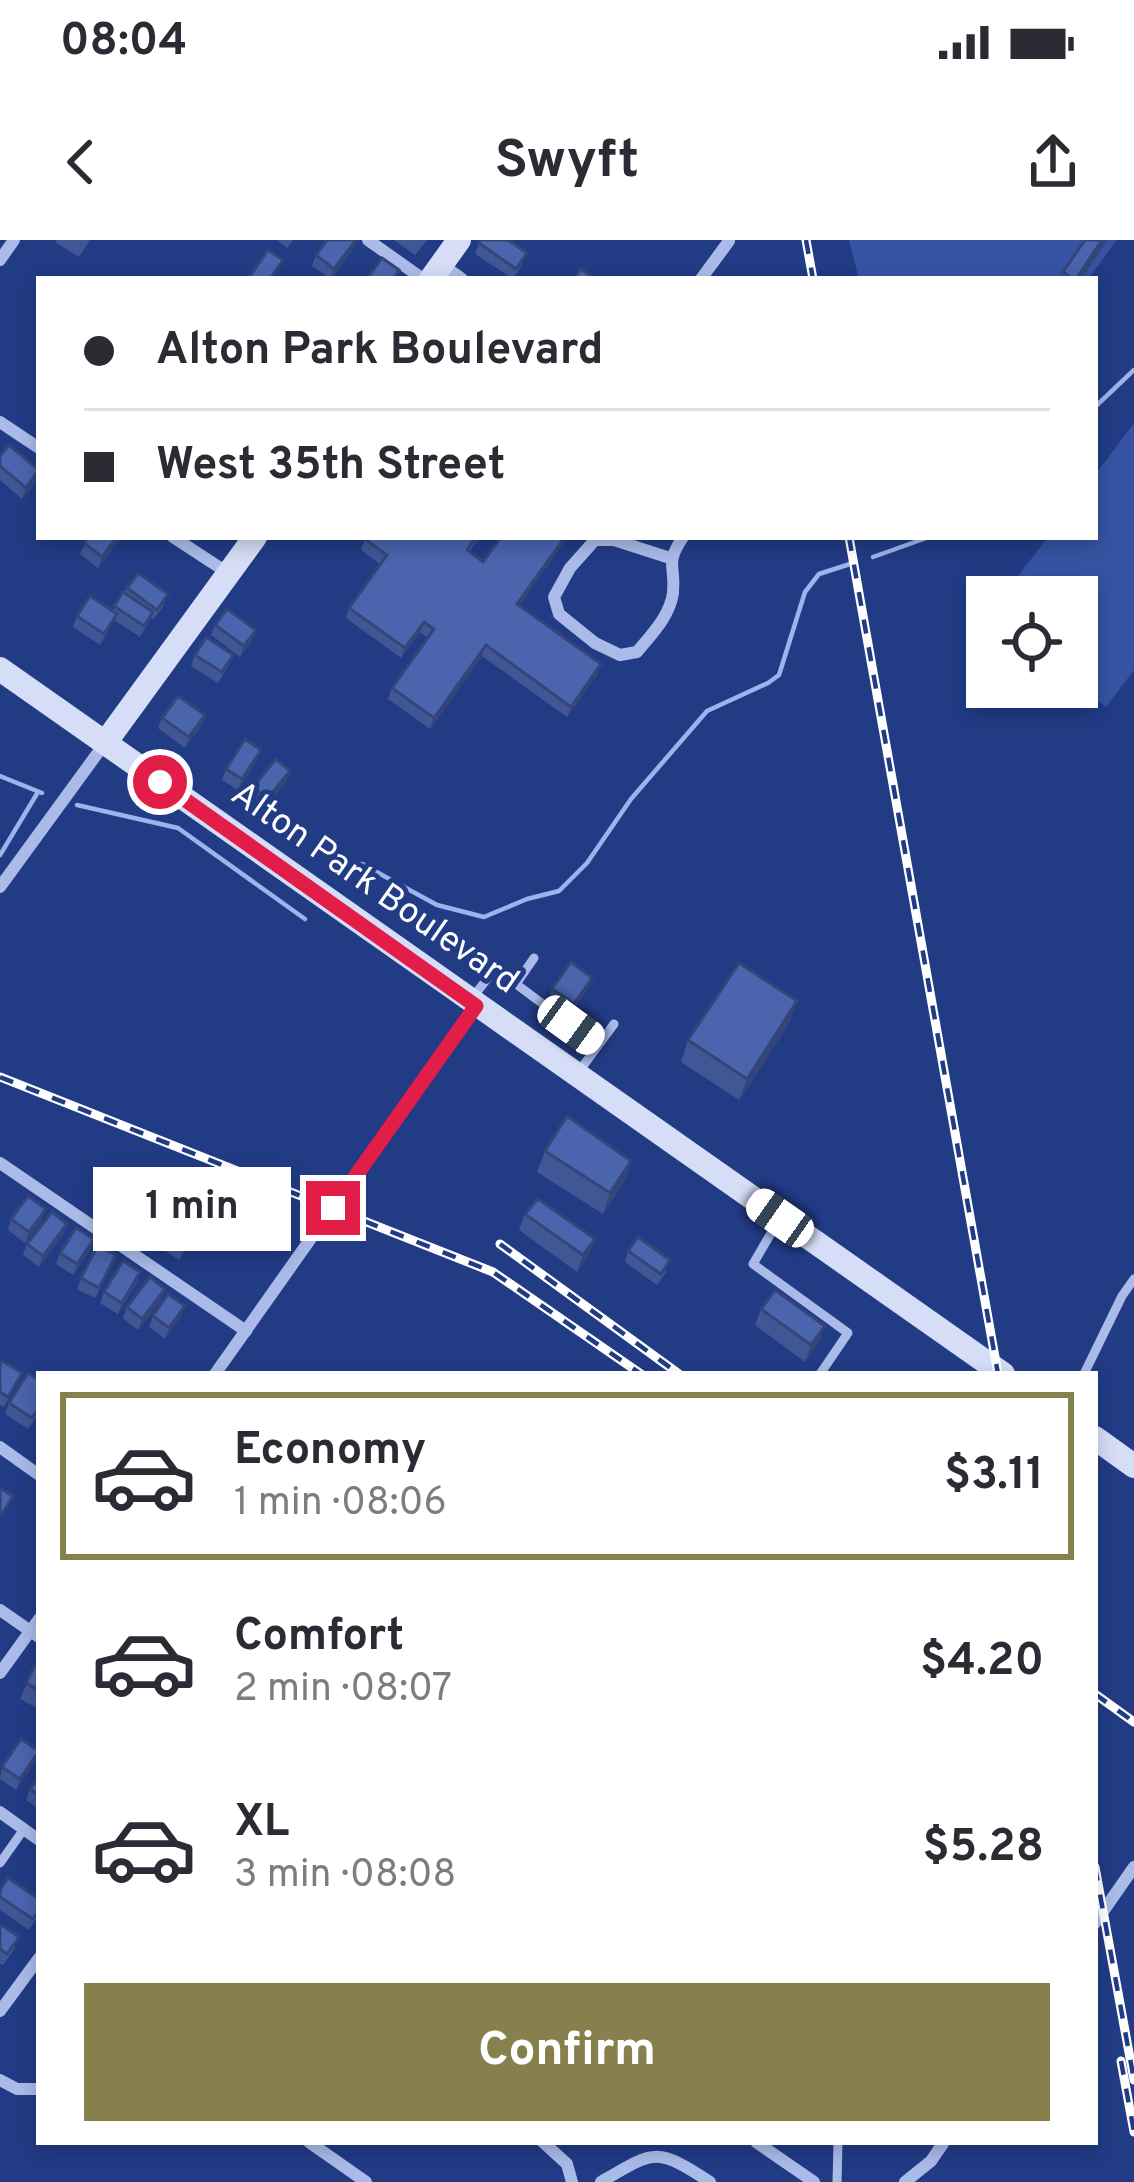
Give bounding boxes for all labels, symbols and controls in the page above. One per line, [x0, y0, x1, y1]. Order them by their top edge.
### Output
text: 08:04 [60, 14, 187, 71]
text: Swyft [495, 128, 639, 197]
icon: back [48, 129, 114, 195]
icon: share [1020, 129, 1086, 195]
text: Alton Park Boulevard [156, 323, 603, 380]
text: West 35th Street [156, 438, 505, 495]
map controls [966, 576, 1098, 708]
button: locate [966, 576, 1098, 708]
route start [133, 755, 187, 809]
street label: Alton Park Boulevard [221, 772, 527, 1006]
car [531, 989, 611, 1061]
callout: 1 min [93, 1166, 291, 1250]
route end [306, 1181, 360, 1235]
car [740, 1183, 820, 1253]
text: 1 min [145, 1184, 239, 1233]
icon: car [90, 1422, 198, 1530]
text: Economy [234, 1423, 426, 1480]
text: $3.11 [944, 1448, 1044, 1505]
text: 1 min · 08:06 [234, 1480, 447, 1529]
icon: car [90, 1608, 198, 1716]
text: Comfort [234, 1609, 404, 1666]
text: $4.20 [920, 1634, 1044, 1691]
text: 2 min · 08:07 [234, 1666, 452, 1715]
icon: car [90, 1794, 198, 1902]
text: XL [234, 1795, 289, 1852]
text: $5.28 [923, 1820, 1044, 1877]
text: 3 min · 08:08 [234, 1852, 456, 1901]
button: Confirm [84, 1983, 1050, 2121]

